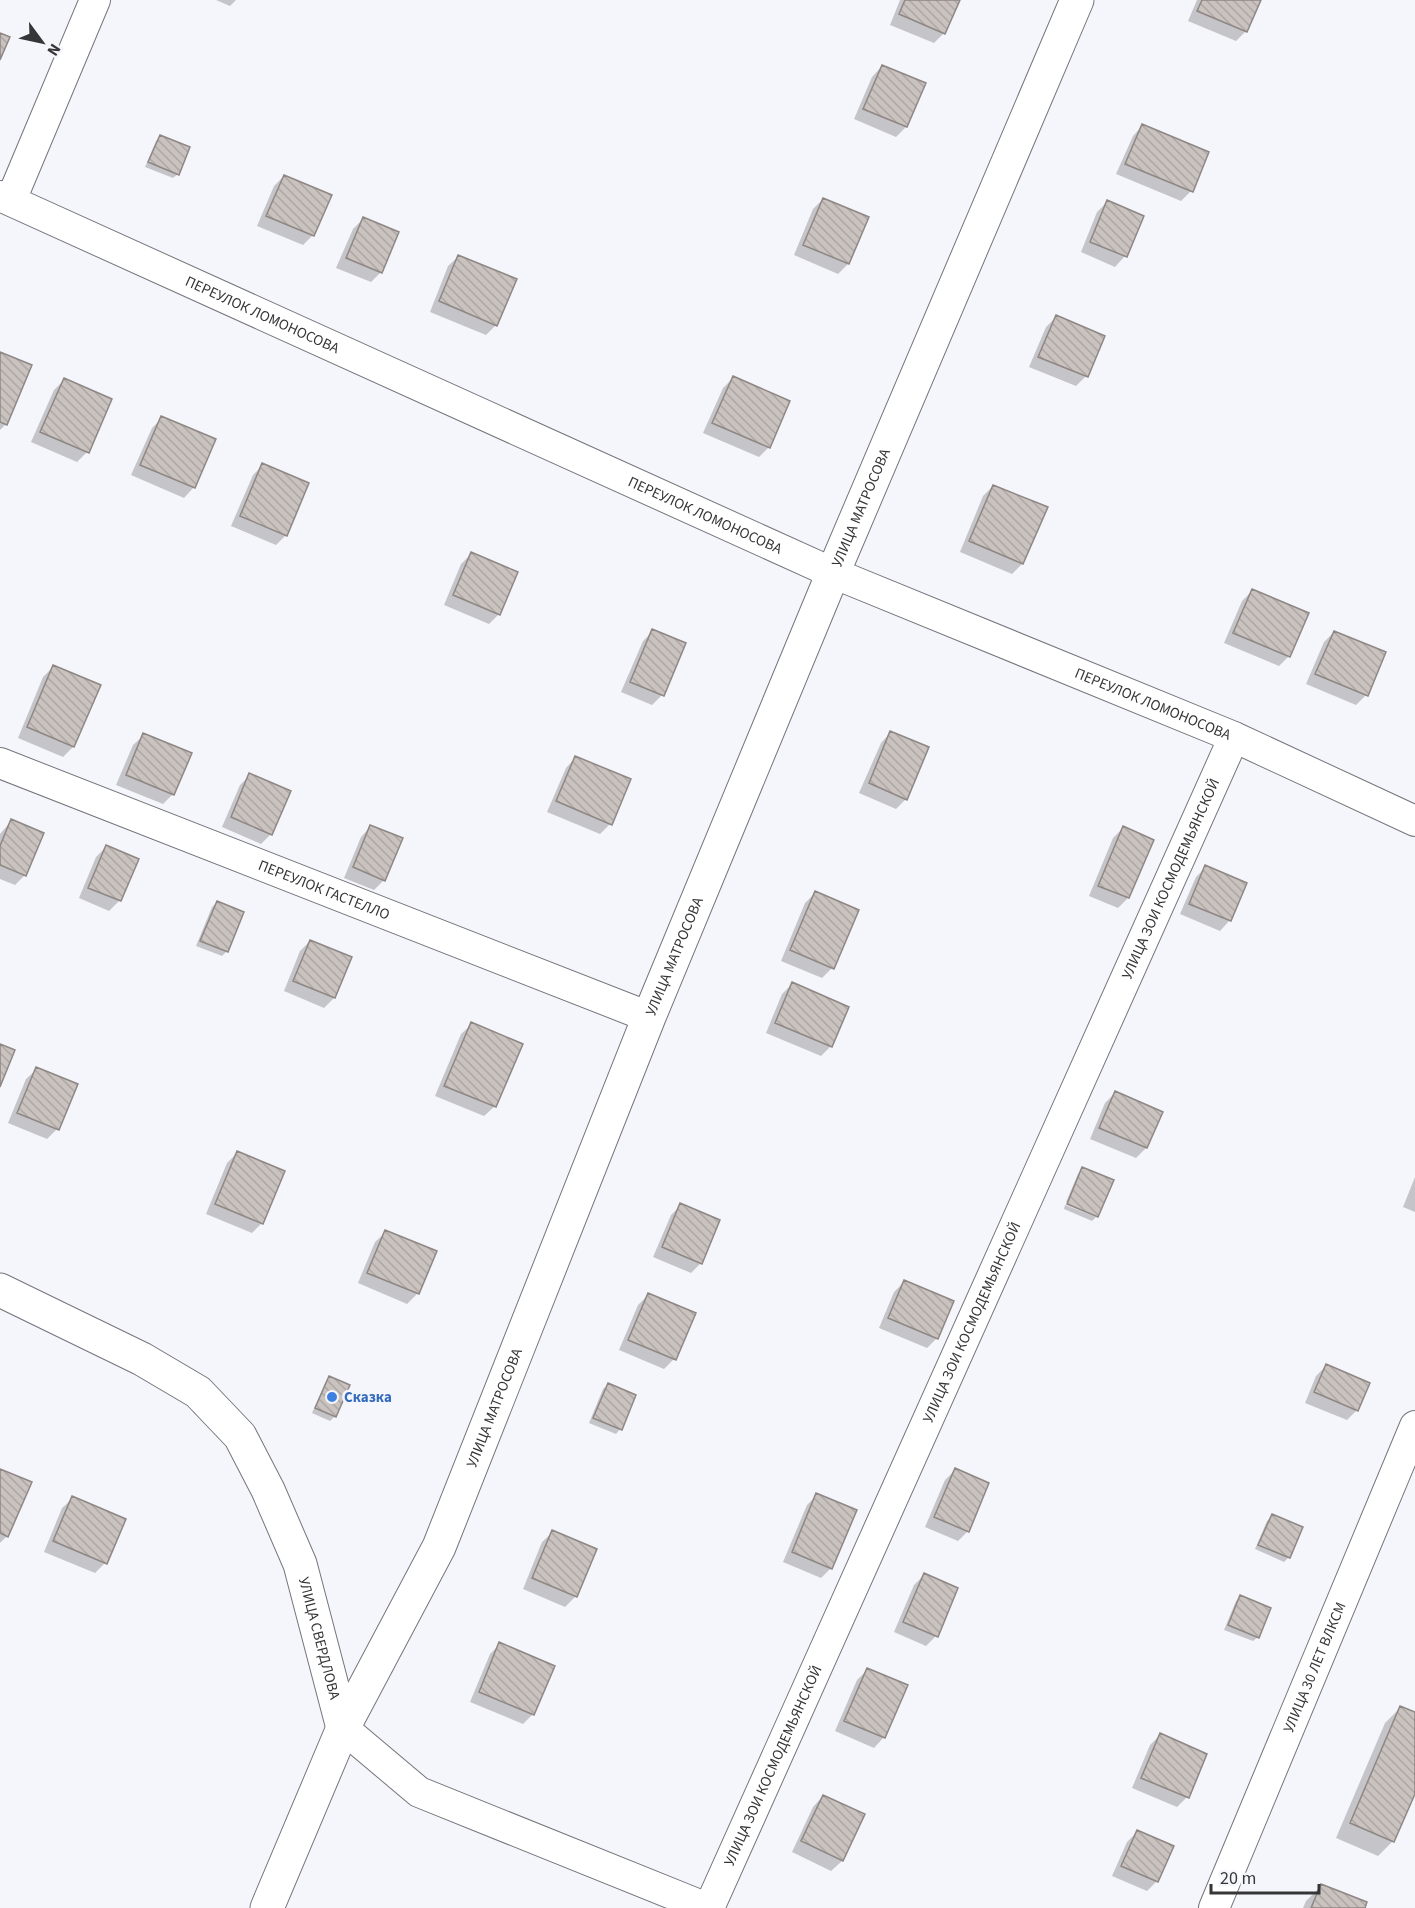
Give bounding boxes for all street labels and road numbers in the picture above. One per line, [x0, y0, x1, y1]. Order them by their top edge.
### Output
street label: ПЕРЕУЛОК ЛОМОНОСОВА [182, 271, 343, 360]
street label: УЛИЦА МАТРОСОВА [827, 445, 896, 570]
street label: ПЕРЕУЛОК ЛОМОНОСОВА [625, 472, 786, 560]
street label: ПЕРЕУЛОК ЛОМОНОСОВА [1071, 663, 1235, 746]
street label: УЛИЦА ЗОИ КОСМОДЕМЬЯНСКОЙ [1117, 775, 1225, 983]
street label: ПЕРЕУЛОК ГАСТЕЛЛО [255, 855, 393, 926]
street label: УЛИЦА МАТРОСОВА [641, 893, 709, 1019]
street label: УЛИЦА ЗОИ КОСМОДЕМЬЯНСКОЙ [918, 1219, 1026, 1426]
street label: УЛИЦА МАТРОСОВА [462, 1344, 528, 1471]
street label: УЛИЦА СВЕРДЛОВА [293, 1575, 345, 1703]
street label: УЛИЦА 30 ЛЕТ ВЛКСМ [1278, 1599, 1351, 1736]
street label: УЛИЦА ЗОИ КОСМОДЕМЬЯНСКОЙ [719, 1662, 827, 1870]

